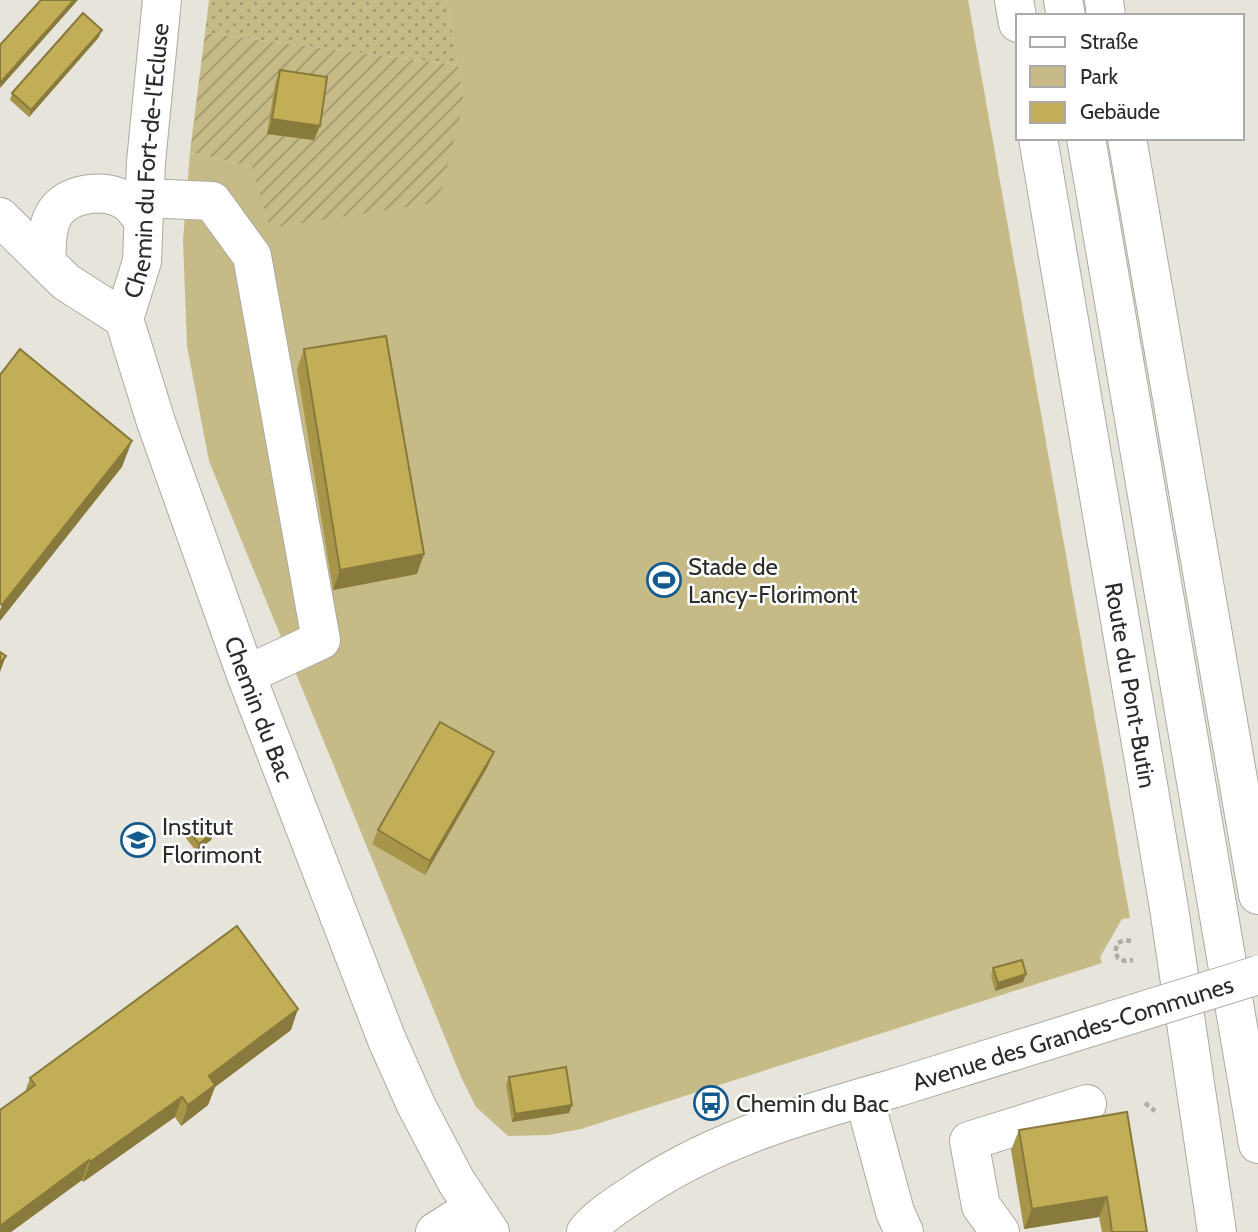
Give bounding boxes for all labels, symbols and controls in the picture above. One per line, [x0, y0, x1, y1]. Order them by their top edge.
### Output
legend [1016, 14, 1244, 140]
street label: Chemin du Fort-de-l'Ecluse [117, 22, 174, 302]
text: Straße [1080, 29, 1139, 54]
text: Park [1080, 64, 1118, 89]
text: Gebäude [1080, 99, 1160, 124]
place label: Stade de Lancy-Florimont [688, 552, 858, 609]
sports icon: Stade de Lancy-Florimont [645, 561, 683, 599]
street label: Route du Pont-Butin [1099, 580, 1163, 790]
street label: Chemin du Bac [219, 632, 300, 786]
place label: Institut Florimont [162, 812, 262, 869]
school or university icon: Institut Florimont [119, 821, 157, 859]
street label: Avenue des Grandes-Communes [909, 969, 1237, 1096]
bus stop icon: Chemin du Bac [692, 1084, 730, 1122]
place label: Chemin du Bac [736, 1089, 889, 1118]

